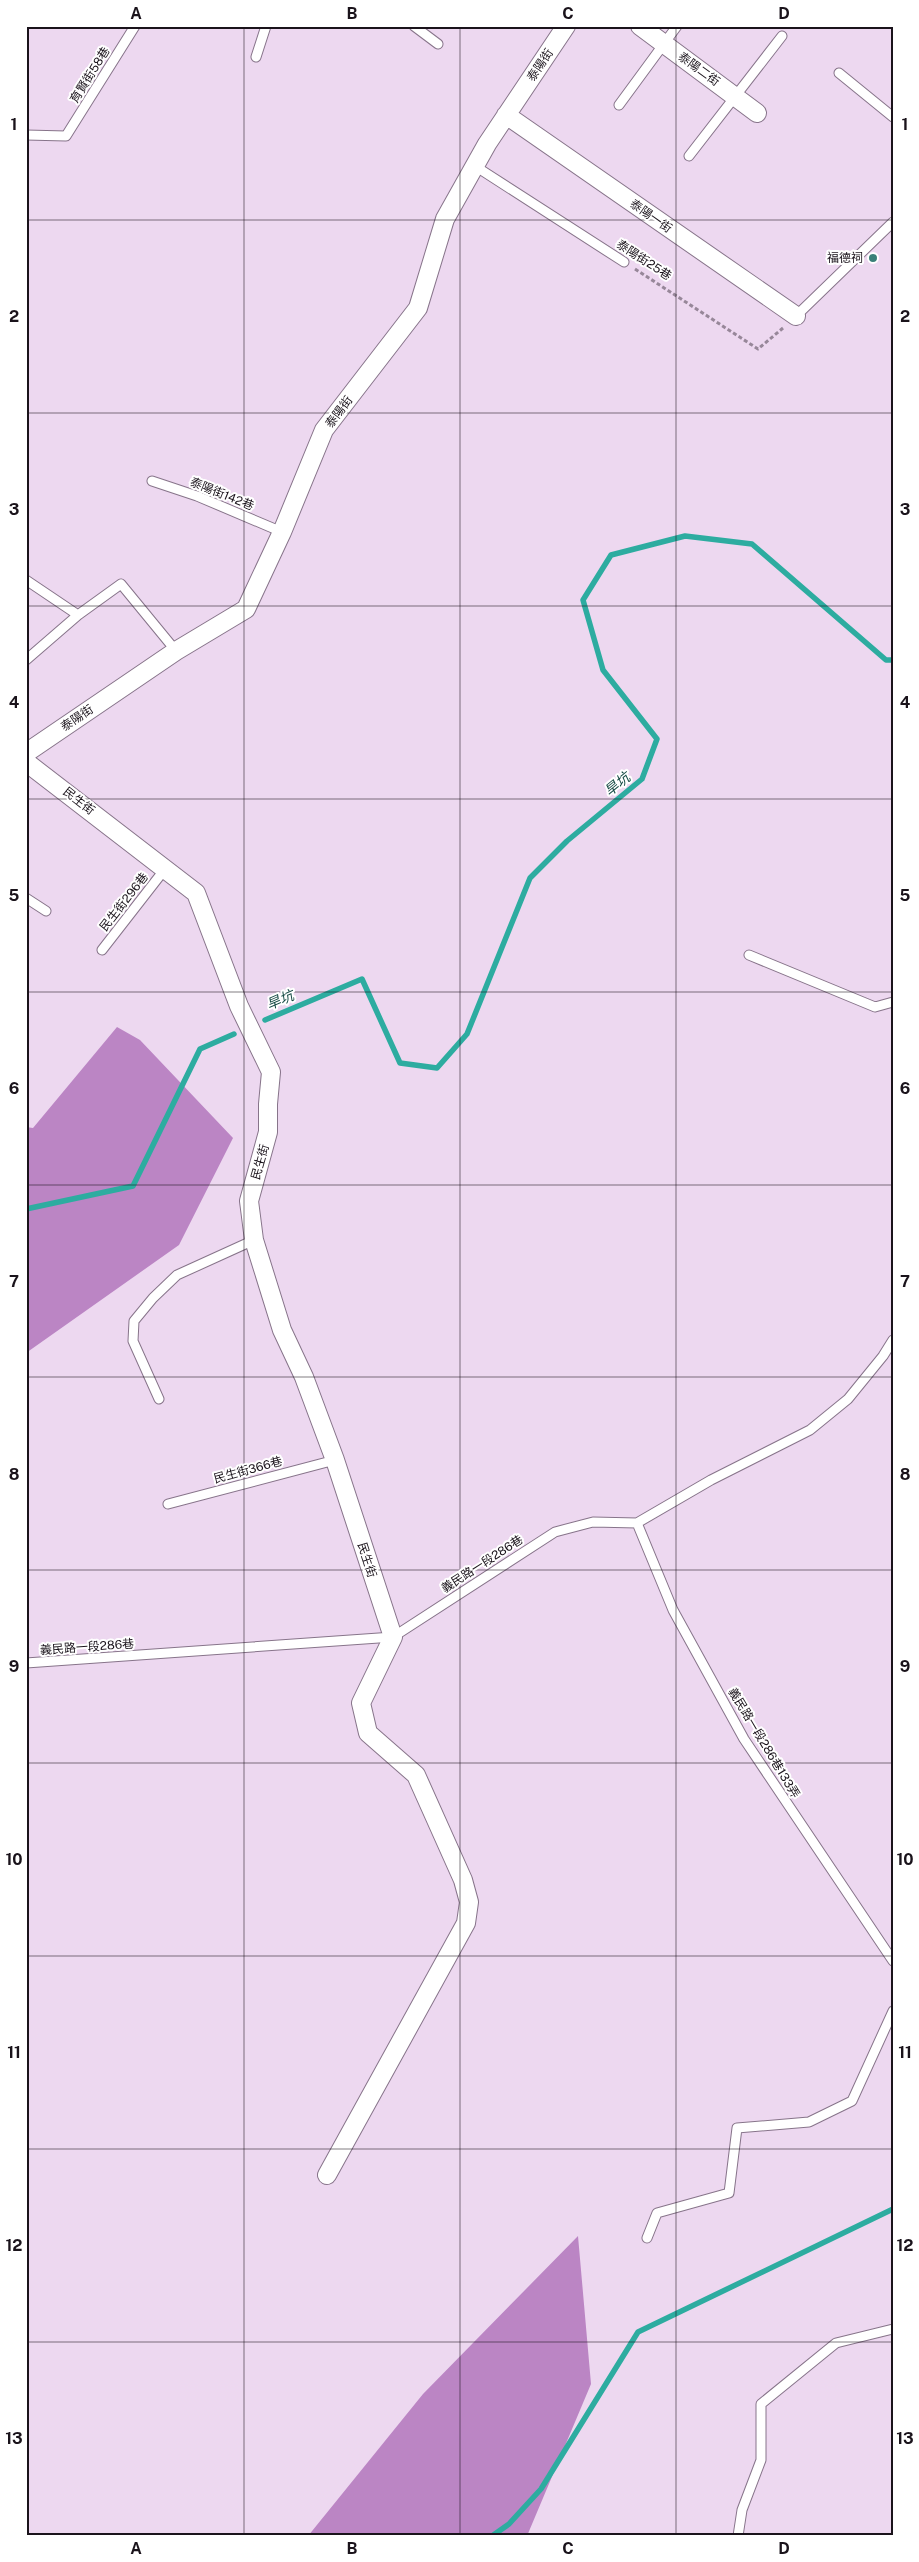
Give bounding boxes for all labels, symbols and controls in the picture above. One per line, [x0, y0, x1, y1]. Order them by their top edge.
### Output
text: A [130, 4, 142, 23]
text: B [347, 4, 358, 23]
text: C [562, 4, 574, 23]
text: D [778, 4, 790, 23]
street label: 育賢街58巷 [67, 44, 113, 106]
street label: 泰陽街 [524, 46, 556, 84]
street label: 泰陽二街 [675, 49, 723, 89]
text: 1 [11, 115, 17, 134]
text: 1 [902, 115, 908, 134]
street label: 泰陽一街 [627, 196, 675, 236]
street label: 泰陽街25巷 [614, 237, 674, 283]
place label: 福德祠 [827, 251, 863, 265]
marker: 福德祠 [867, 252, 879, 264]
text: 2 [9, 307, 19, 326]
text: 2 [900, 307, 910, 326]
street label: 泰陽街 [323, 393, 355, 431]
street label: 泰陽街142巷 [188, 475, 256, 513]
text: 3 [9, 500, 19, 519]
text: 3 [900, 500, 910, 519]
text: 4 [9, 693, 20, 712]
text: 4 [900, 693, 911, 712]
street label: 泰陽街 [58, 702, 96, 734]
water label: 旱坑 [601, 768, 634, 799]
street label: 民生街 [61, 784, 97, 818]
street label: 民生街296巷 [97, 870, 151, 934]
text: 5 [9, 886, 20, 905]
text: 5 [900, 886, 911, 905]
water label: 旱坑 [264, 986, 298, 1013]
text: 6 [9, 1079, 19, 1098]
text: 6 [900, 1079, 910, 1098]
street label: 民生街 [248, 1143, 272, 1181]
text: 7 [9, 1272, 19, 1291]
text: 7 [900, 1272, 910, 1291]
street label: 民生街366巷 [212, 1454, 284, 1486]
text: 8 [9, 1465, 20, 1484]
text: 8 [900, 1465, 911, 1484]
street label: 義民路一段286巷 [439, 1532, 525, 1596]
street label: 民生街 [355, 1541, 379, 1579]
street label: 義民路一段286巷 [39, 1637, 135, 1657]
text: 9 [9, 1657, 19, 1676]
text: 9 [900, 1657, 910, 1676]
street label: 義民路一段286巷133弄 [725, 1685, 803, 1801]
text: 10 [5, 1850, 23, 1869]
text: 10 [896, 1850, 914, 1869]
text: 11 [7, 2043, 21, 2062]
text: 11 [898, 2043, 912, 2062]
text: 12 [5, 2236, 23, 2255]
text: 12 [896, 2236, 914, 2255]
text: 13 [5, 2429, 23, 2448]
text: 13 [896, 2429, 914, 2448]
text: A [130, 2539, 142, 2558]
text: B [347, 2539, 358, 2558]
text: C [562, 2539, 574, 2558]
text: D [778, 2539, 790, 2558]

